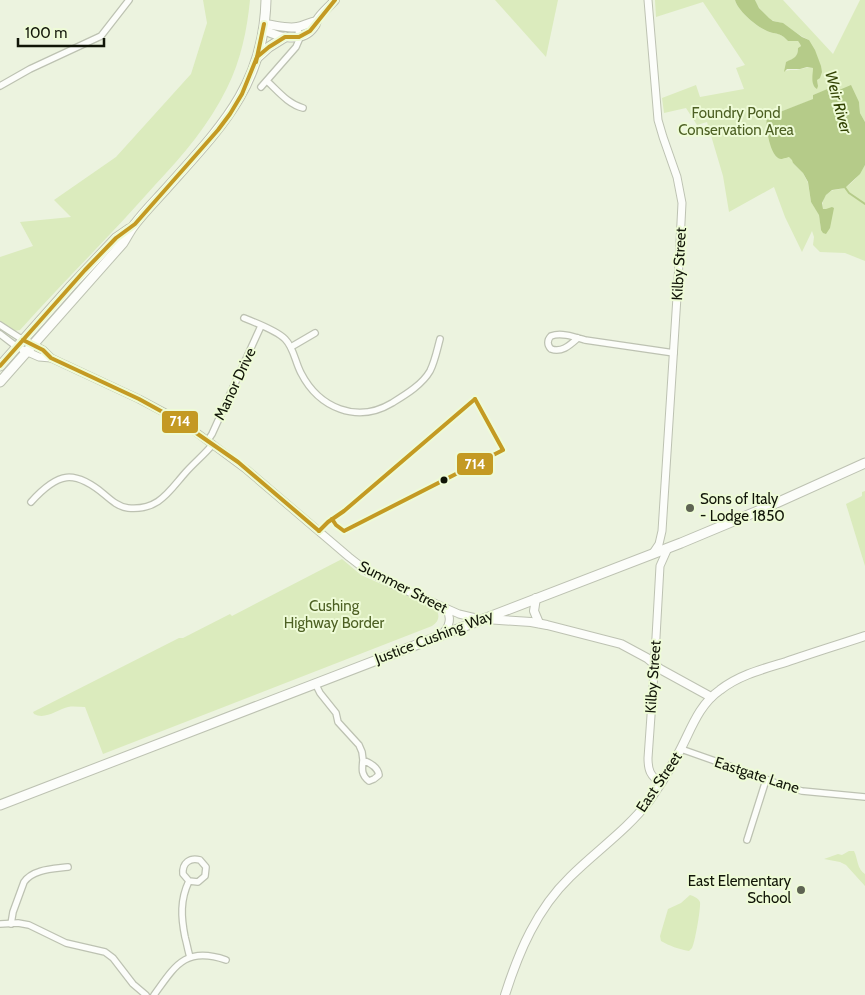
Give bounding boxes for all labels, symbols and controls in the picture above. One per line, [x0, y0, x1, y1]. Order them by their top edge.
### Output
scale bar [18, 15, 104, 47]
text: 100 m [25, 24, 67, 42]
water label: Weir River [821, 69, 856, 137]
park label: Foundry Pond Conservation Area [678, 104, 795, 139]
street label: Kilby Street [668, 227, 690, 301]
street label: Manor Drive [210, 345, 260, 423]
line badge: 714 [161, 410, 199, 434]
text: 714 [170, 412, 191, 430]
line badge: 714 [456, 452, 494, 476]
text: 714 [465, 455, 486, 473]
unlabelled marker [439, 475, 449, 485]
place label: Sons of Italy - Lodge 1850 [700, 490, 785, 525]
marker: Sons of Italy - Lodge 1850 [684, 502, 696, 514]
street label: Summer Street [356, 557, 450, 617]
park label: Cushing Highway Border [284, 597, 384, 632]
street label: Justice Cushing Way [371, 606, 496, 668]
street label: Kilby Street [641, 640, 665, 714]
street label: East Street [632, 748, 686, 816]
street label: Eastgate Lane [712, 753, 802, 797]
place label: East Elementary School [688, 872, 791, 907]
marker: East Elementary School [795, 884, 807, 896]

